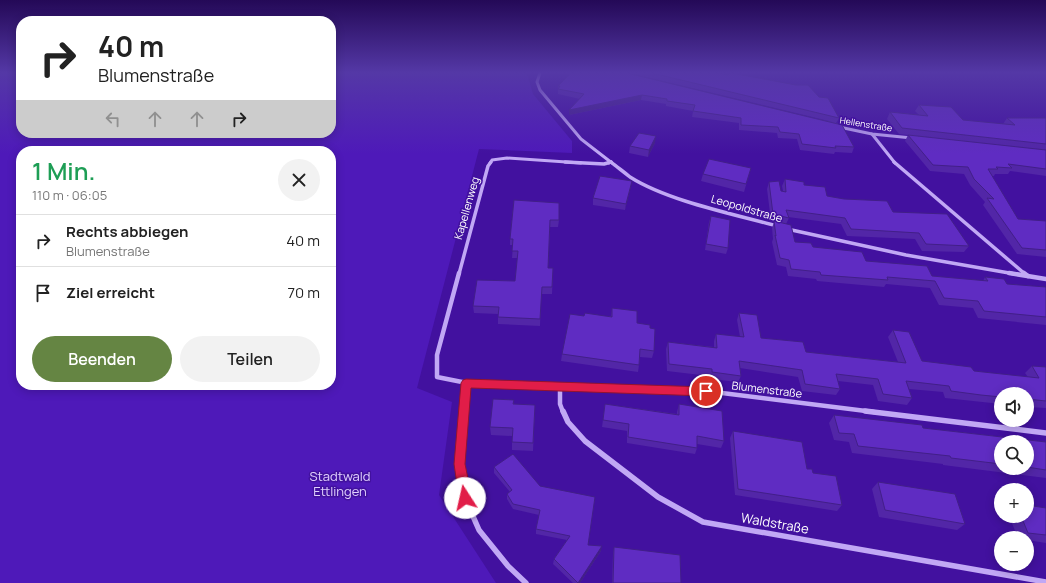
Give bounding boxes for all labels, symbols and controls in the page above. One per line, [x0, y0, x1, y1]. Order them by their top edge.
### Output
text: 40 m [98, 27, 164, 65]
icon: right [32, 32, 84, 84]
text: Blumenstraße [98, 63, 214, 87]
icon: left [102, 108, 124, 130]
icon: ahead [144, 108, 166, 130]
icon: ahead [186, 108, 208, 130]
icon: right [228, 108, 250, 130]
street label: Hellenstraße [839, 113, 893, 135]
text: 1 Min. [32, 154, 95, 187]
button: close [278, 159, 320, 201]
street label: Kapellenweg [450, 175, 482, 241]
text: 110 m · 06:05 [32, 186, 107, 204]
street label: Leopoldstraße [710, 191, 785, 226]
text: Rechts abbiegen [66, 221, 188, 242]
icon: right [32, 230, 54, 252]
text: 40 m [286, 230, 320, 251]
text: Blumenstraße [66, 242, 150, 260]
icon: arrive [32, 282, 54, 304]
text: Ziel erreicht [66, 282, 155, 303]
text: 70 m [288, 282, 320, 303]
button: Beenden [32, 336, 172, 382]
button: Teilen [180, 336, 320, 382]
pin [689, 374, 723, 408]
street label: Blumenstraße [731, 377, 804, 401]
icon: arrive [695, 380, 717, 402]
map controls [994, 387, 1034, 571]
button: sound [994, 387, 1034, 427]
button: search [994, 435, 1034, 475]
park label: Stadtwald Ettlingen [310, 467, 370, 500]
position arrow [444, 477, 486, 519]
button: + [994, 483, 1034, 523]
street label: Waldstraße [740, 508, 811, 538]
button: − [994, 531, 1034, 571]

